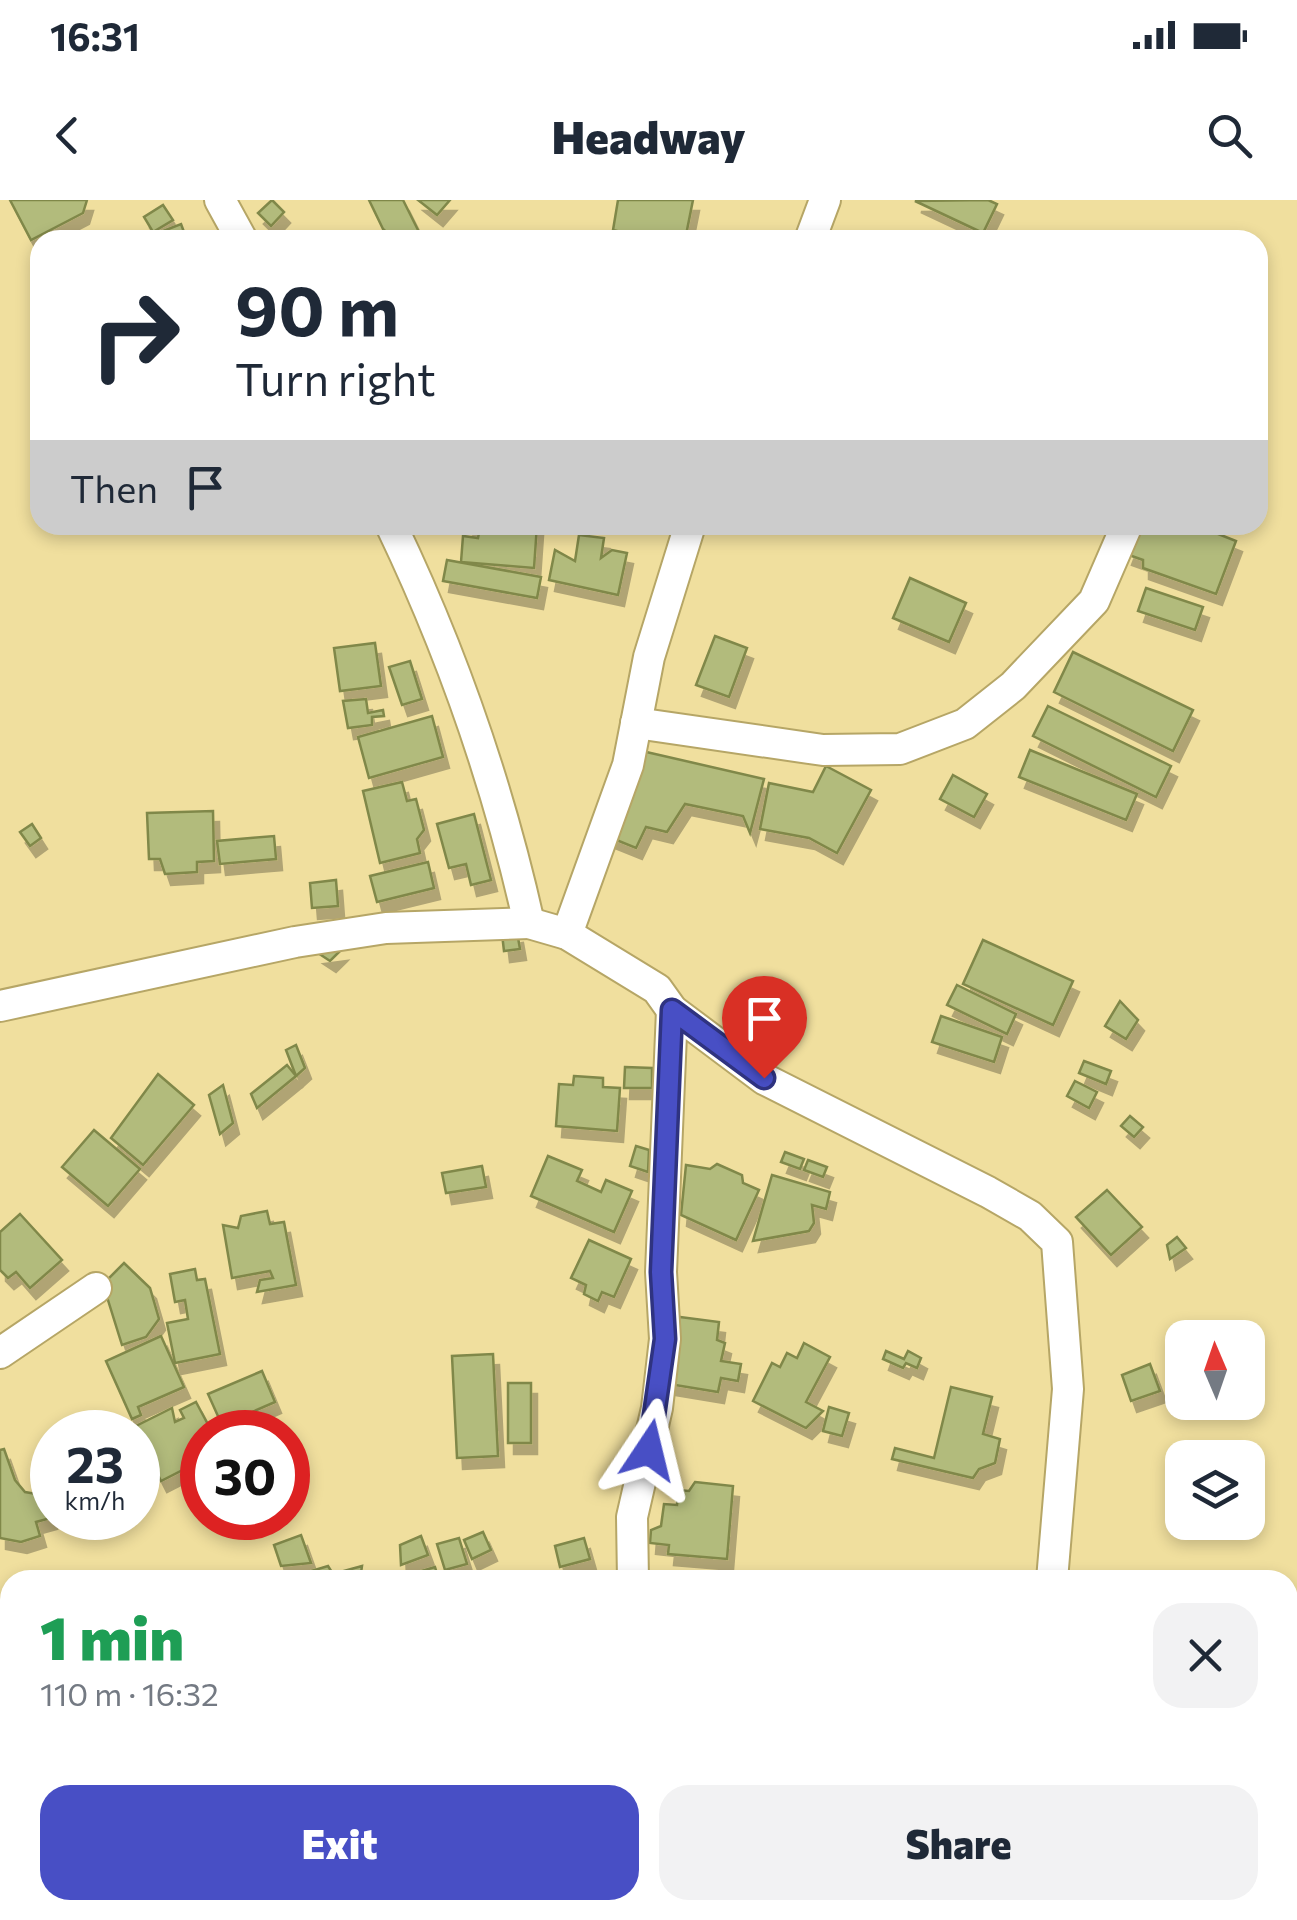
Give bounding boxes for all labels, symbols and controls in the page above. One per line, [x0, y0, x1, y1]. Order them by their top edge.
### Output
text: 16:31 [50, 12, 140, 59]
icon: back [40, 108, 95, 163]
text: Headway [552, 108, 745, 163]
icon: search [1202, 108, 1257, 163]
text: 90 m [235, 265, 399, 350]
icon: right [70, 270, 200, 400]
text: Turn right [235, 350, 436, 405]
icon: arrive [178, 460, 233, 515]
text: Then [70, 464, 158, 511]
pin [722, 976, 807, 1079]
icon: arrive [737, 991, 792, 1046]
north arrow [1165, 1320, 1265, 1420]
map controls [1165, 1320, 1265, 1540]
position arrow [597, 1398, 701, 1502]
speed limit sign: 30 [180, 1410, 310, 1540]
text: 23 [66, 1432, 124, 1493]
button: layers [1165, 1440, 1265, 1540]
text: km/h [65, 1485, 125, 1515]
text: 1 min [40, 1599, 184, 1672]
button: close [1153, 1603, 1258, 1708]
text: 110 m · 16:32 [40, 1673, 219, 1713]
button: Exit [40, 1785, 639, 1900]
button: Share [659, 1785, 1258, 1900]

